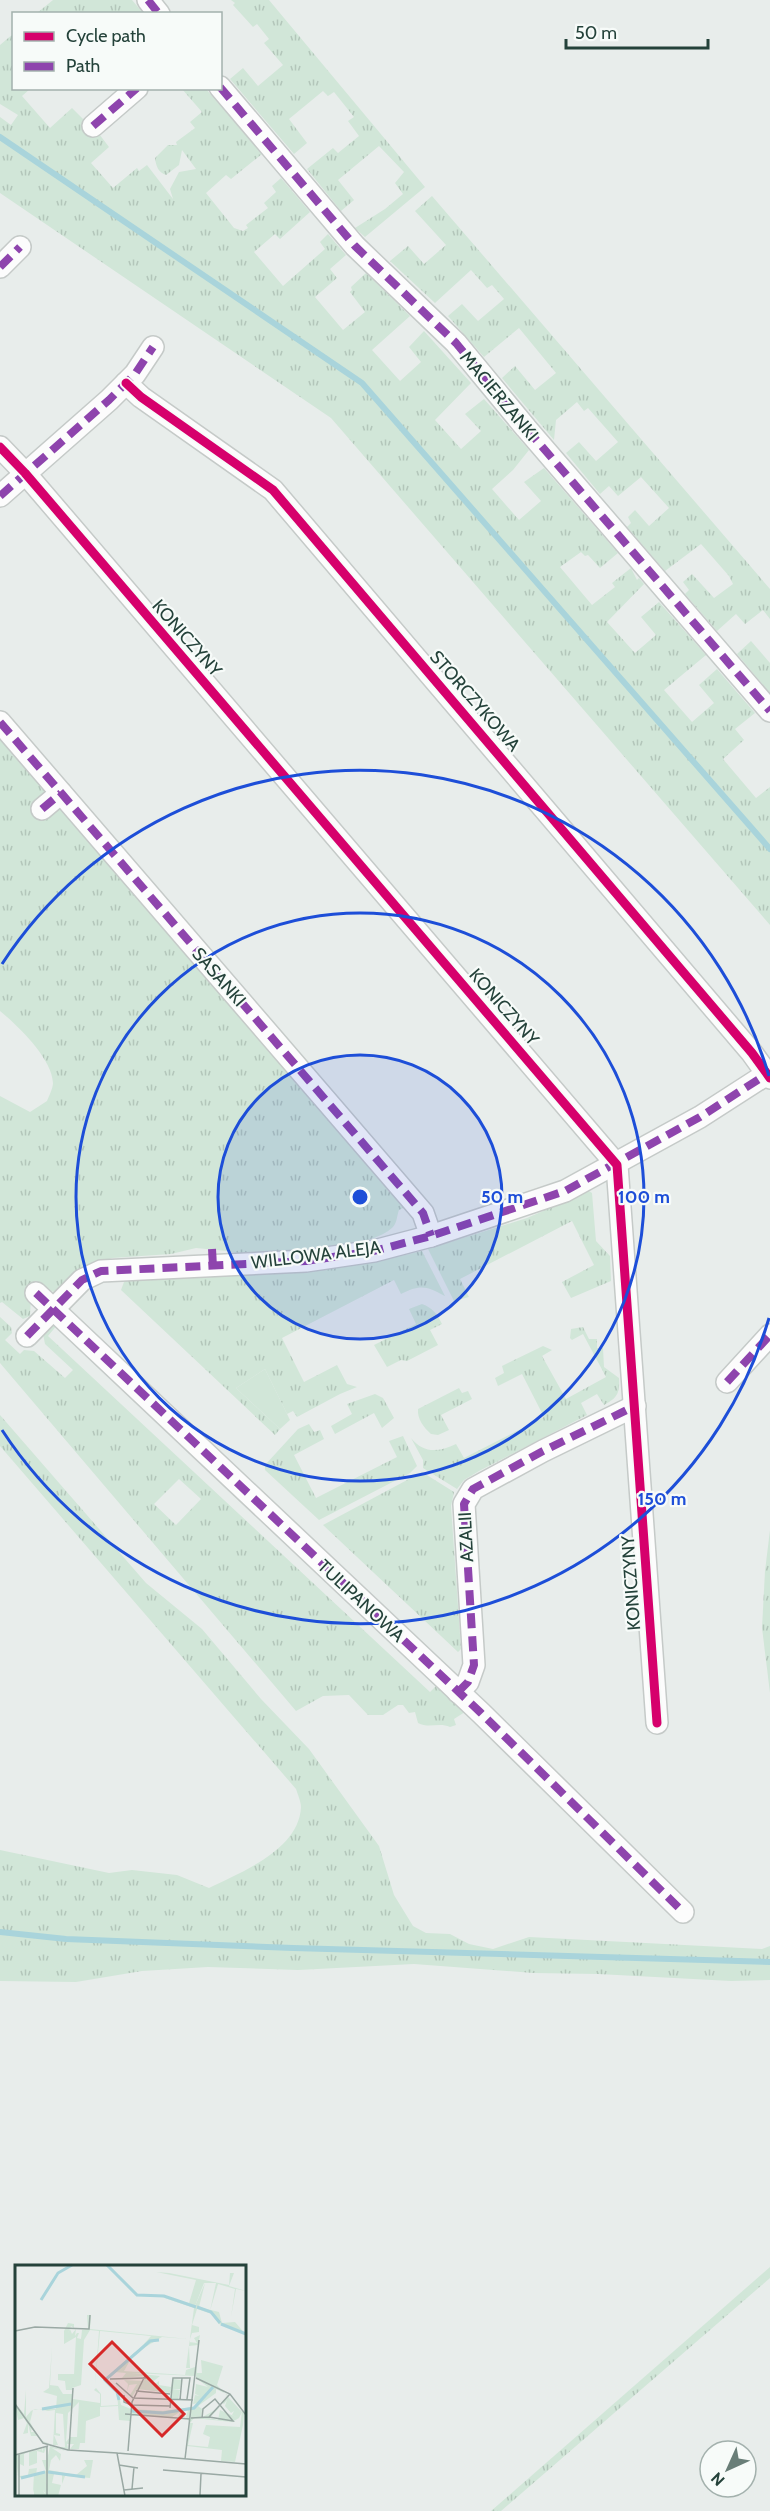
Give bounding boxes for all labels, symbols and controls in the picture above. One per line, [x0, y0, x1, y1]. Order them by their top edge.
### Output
legend [12, 12, 222, 90]
scale bar [566, 12, 708, 50]
text: 50 m [575, 22, 617, 44]
text: Cycle path [66, 25, 146, 47]
text: Path [66, 55, 100, 77]
street label: MACIERZANKI [455, 347, 543, 445]
street label: KONICZYNY [148, 595, 227, 682]
street label: STORCZYKOWA [425, 646, 525, 756]
street label: SASANKI [188, 943, 250, 1011]
street label: KONICZYNY [465, 964, 544, 1051]
text: 50 m [481, 1186, 523, 1208]
text: 100 m [618, 1186, 670, 1208]
centre of rings [350, 1187, 370, 1207]
street label: WILLOWA ALEJA [250, 1236, 382, 1274]
text: 150 m [638, 1488, 686, 1510]
street label: AZALII [454, 1511, 478, 1563]
street label: KONICZYNY [617, 1534, 645, 1631]
street label: TULIPANOWA [313, 1555, 409, 1647]
inset map [15, 2265, 246, 2496]
north arrow [698, 2439, 758, 2499]
text: N [707, 2469, 728, 2490]

